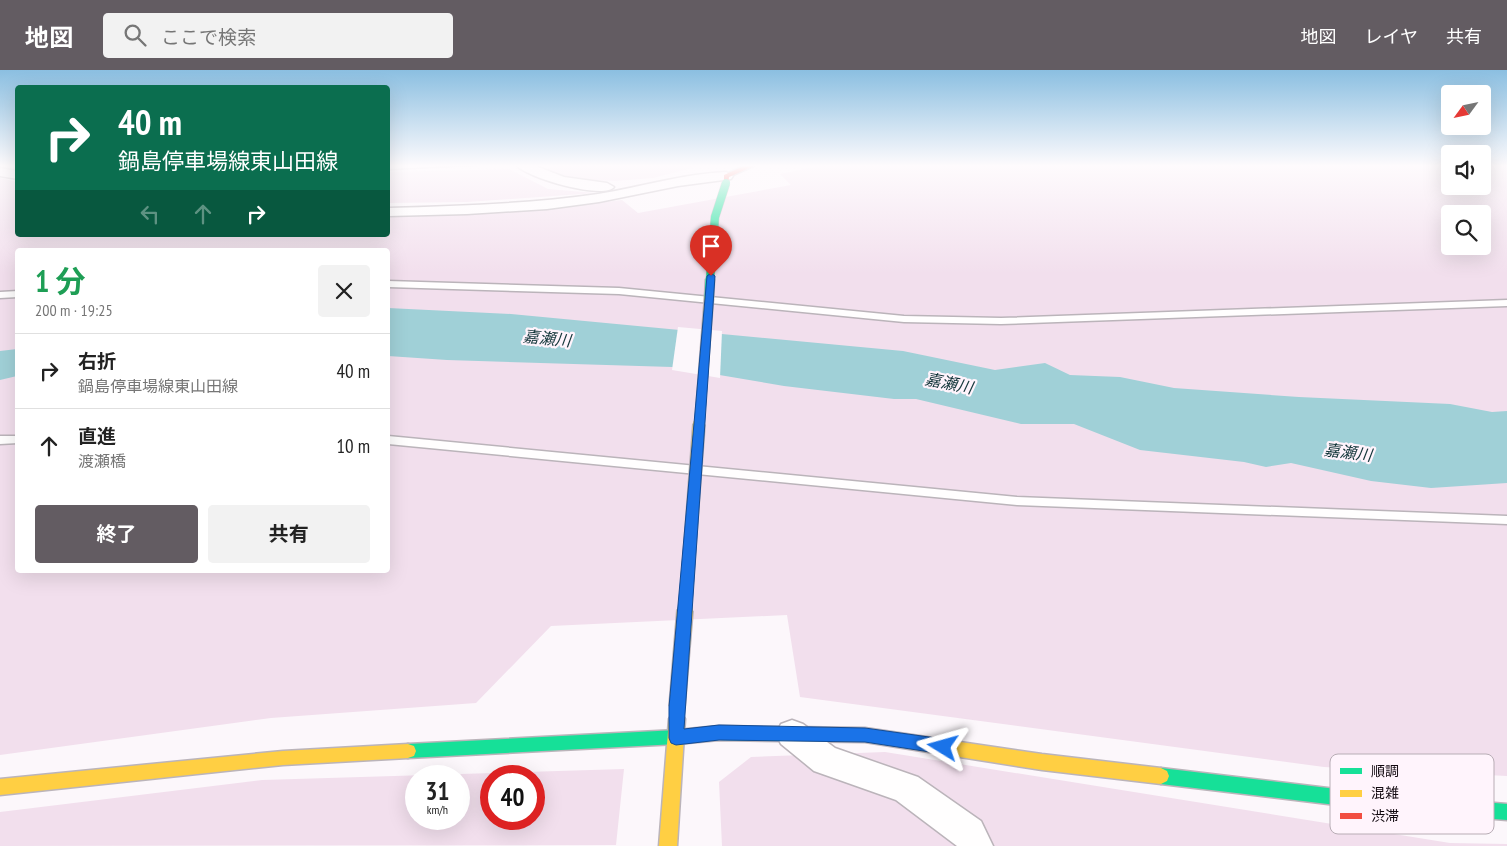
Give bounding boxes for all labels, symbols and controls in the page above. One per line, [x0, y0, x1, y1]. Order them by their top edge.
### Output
search box [103, 13, 453, 58]
icon: search [121, 21, 149, 49]
text: 地図 [25, 22, 73, 53]
text: ここで検索 [161, 25, 256, 49]
text: 地図 [1301, 25, 1337, 48]
text: レイヤ [1365, 25, 1418, 48]
text: 共有 [1446, 25, 1482, 48]
north arrow [1441, 85, 1491, 135]
map controls [1441, 85, 1491, 255]
text: 40 m [118, 99, 182, 145]
icon: right [35, 105, 100, 170]
button: sound [1441, 145, 1491, 195]
text: 鍋島停車場線東山田線 [118, 147, 338, 175]
icon: left [136, 200, 164, 228]
icon: ahead [189, 200, 217, 228]
icon: right [242, 200, 270, 228]
button: search [1441, 205, 1491, 255]
pin [690, 225, 732, 276]
icon: arrive [697, 232, 725, 260]
text: 1 分 [35, 261, 86, 300]
button: close [318, 265, 370, 317]
text: 200 m · 19:25 [35, 300, 113, 320]
water label: 嘉瀬川 [522, 326, 574, 351]
text: 右折 [78, 349, 116, 373]
icon: right [35, 357, 63, 385]
text: 40 m [337, 359, 370, 383]
water label: 嘉瀬川 [924, 369, 976, 398]
text: 鍋島停車場線東山田線 [78, 376, 238, 396]
text: 直進 [78, 424, 116, 448]
icon: ahead [35, 432, 63, 460]
text: 10 m [337, 434, 370, 458]
water label: 嘉瀬川 [1323, 439, 1375, 465]
text: 渡瀬橋 [78, 451, 126, 471]
button: 終了 [35, 505, 198, 563]
button: 共有 [208, 505, 370, 563]
position arrow [916, 720, 968, 772]
legend [1330, 754, 1494, 834]
text: 順調 [1371, 762, 1399, 780]
speed limit sign: 40 [480, 765, 545, 830]
text: 31 [426, 775, 449, 807]
text: 混雑 [1371, 784, 1399, 802]
text: km/h [427, 802, 448, 817]
text: 渋滞 [1371, 807, 1399, 825]

